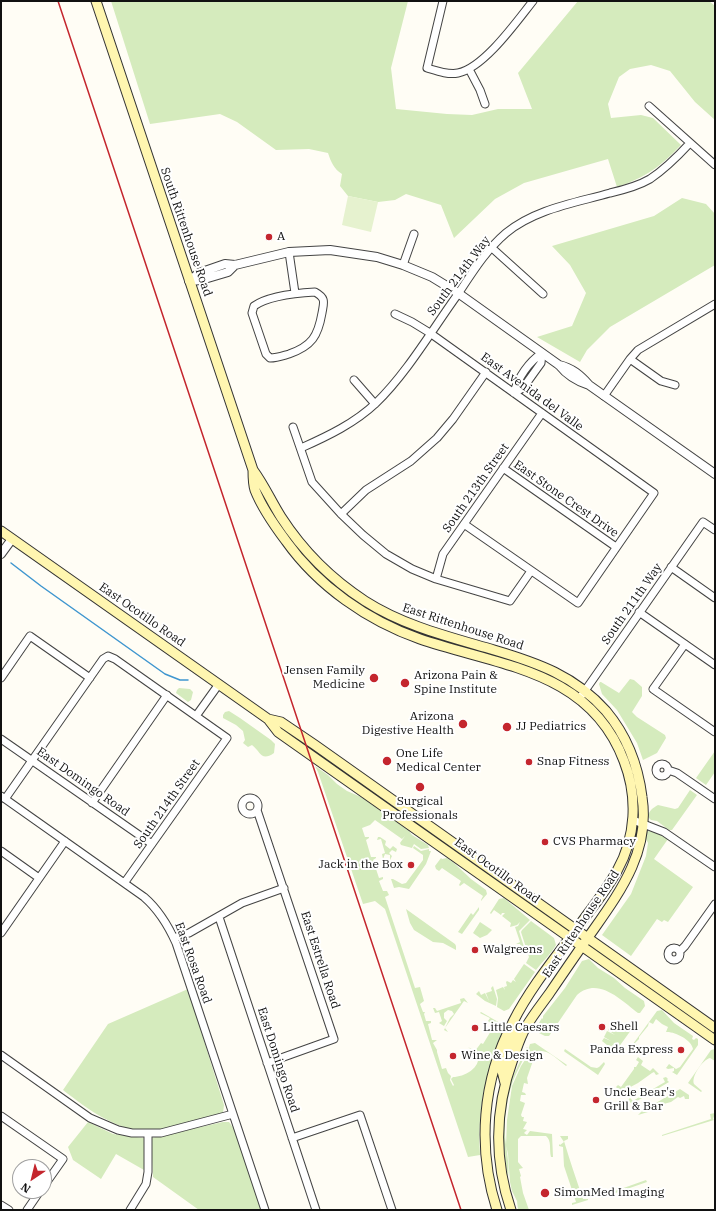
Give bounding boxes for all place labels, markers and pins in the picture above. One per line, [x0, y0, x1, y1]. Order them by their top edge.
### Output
place label: A [277, 230, 285, 244]
marker: A [264, 232, 274, 242]
place label: Jensen Family Medicine [284, 664, 365, 692]
place label: Arizona Pain & Spine Institute [414, 669, 498, 697]
marker: Jensen Family Medicine [368, 672, 380, 684]
marker: Arizona Pain & Spine Institute [399, 677, 411, 689]
place label: Arizona Digestive Health [362, 710, 454, 738]
marker: Arizona Digestive Health [457, 718, 469, 730]
place label: JJ Pediatrics [516, 720, 586, 734]
marker: JJ Pediatrics [501, 721, 513, 733]
place label: One Life Medical Center [396, 747, 481, 775]
marker: One Life Medical Center [381, 755, 393, 767]
place label: Snap Fitness [537, 755, 609, 769]
marker: Snap Fitness [524, 757, 534, 767]
marker: Surgical Professionals [414, 781, 426, 793]
place label: Surgical Professionals [382, 795, 458, 823]
place label: CVS Pharmacy [553, 835, 636, 849]
marker: CVS Pharmacy [540, 837, 550, 847]
place label: Jack in the Box [319, 858, 403, 872]
marker: Jack in the Box [406, 860, 416, 870]
place label: Walgreens [483, 943, 542, 957]
marker: Walgreens [470, 945, 480, 955]
place label: Shell [610, 1020, 638, 1034]
place label: Little Caesars [483, 1021, 559, 1035]
marker: Shell [597, 1022, 607, 1032]
marker: Little Caesars [470, 1023, 480, 1033]
place label: Panda Express [590, 1043, 673, 1057]
marker: Panda Express [676, 1045, 686, 1055]
place label: Wine & Design [461, 1049, 543, 1063]
marker: Wine & Design [448, 1051, 458, 1061]
place label: Uncle Bear's Grill & Bar [604, 1086, 675, 1114]
marker: Uncle Bear's Grill & Bar [591, 1095, 601, 1105]
place label: SimonMed Imaging [554, 1186, 664, 1200]
marker: SimonMed Imaging [539, 1187, 551, 1199]

